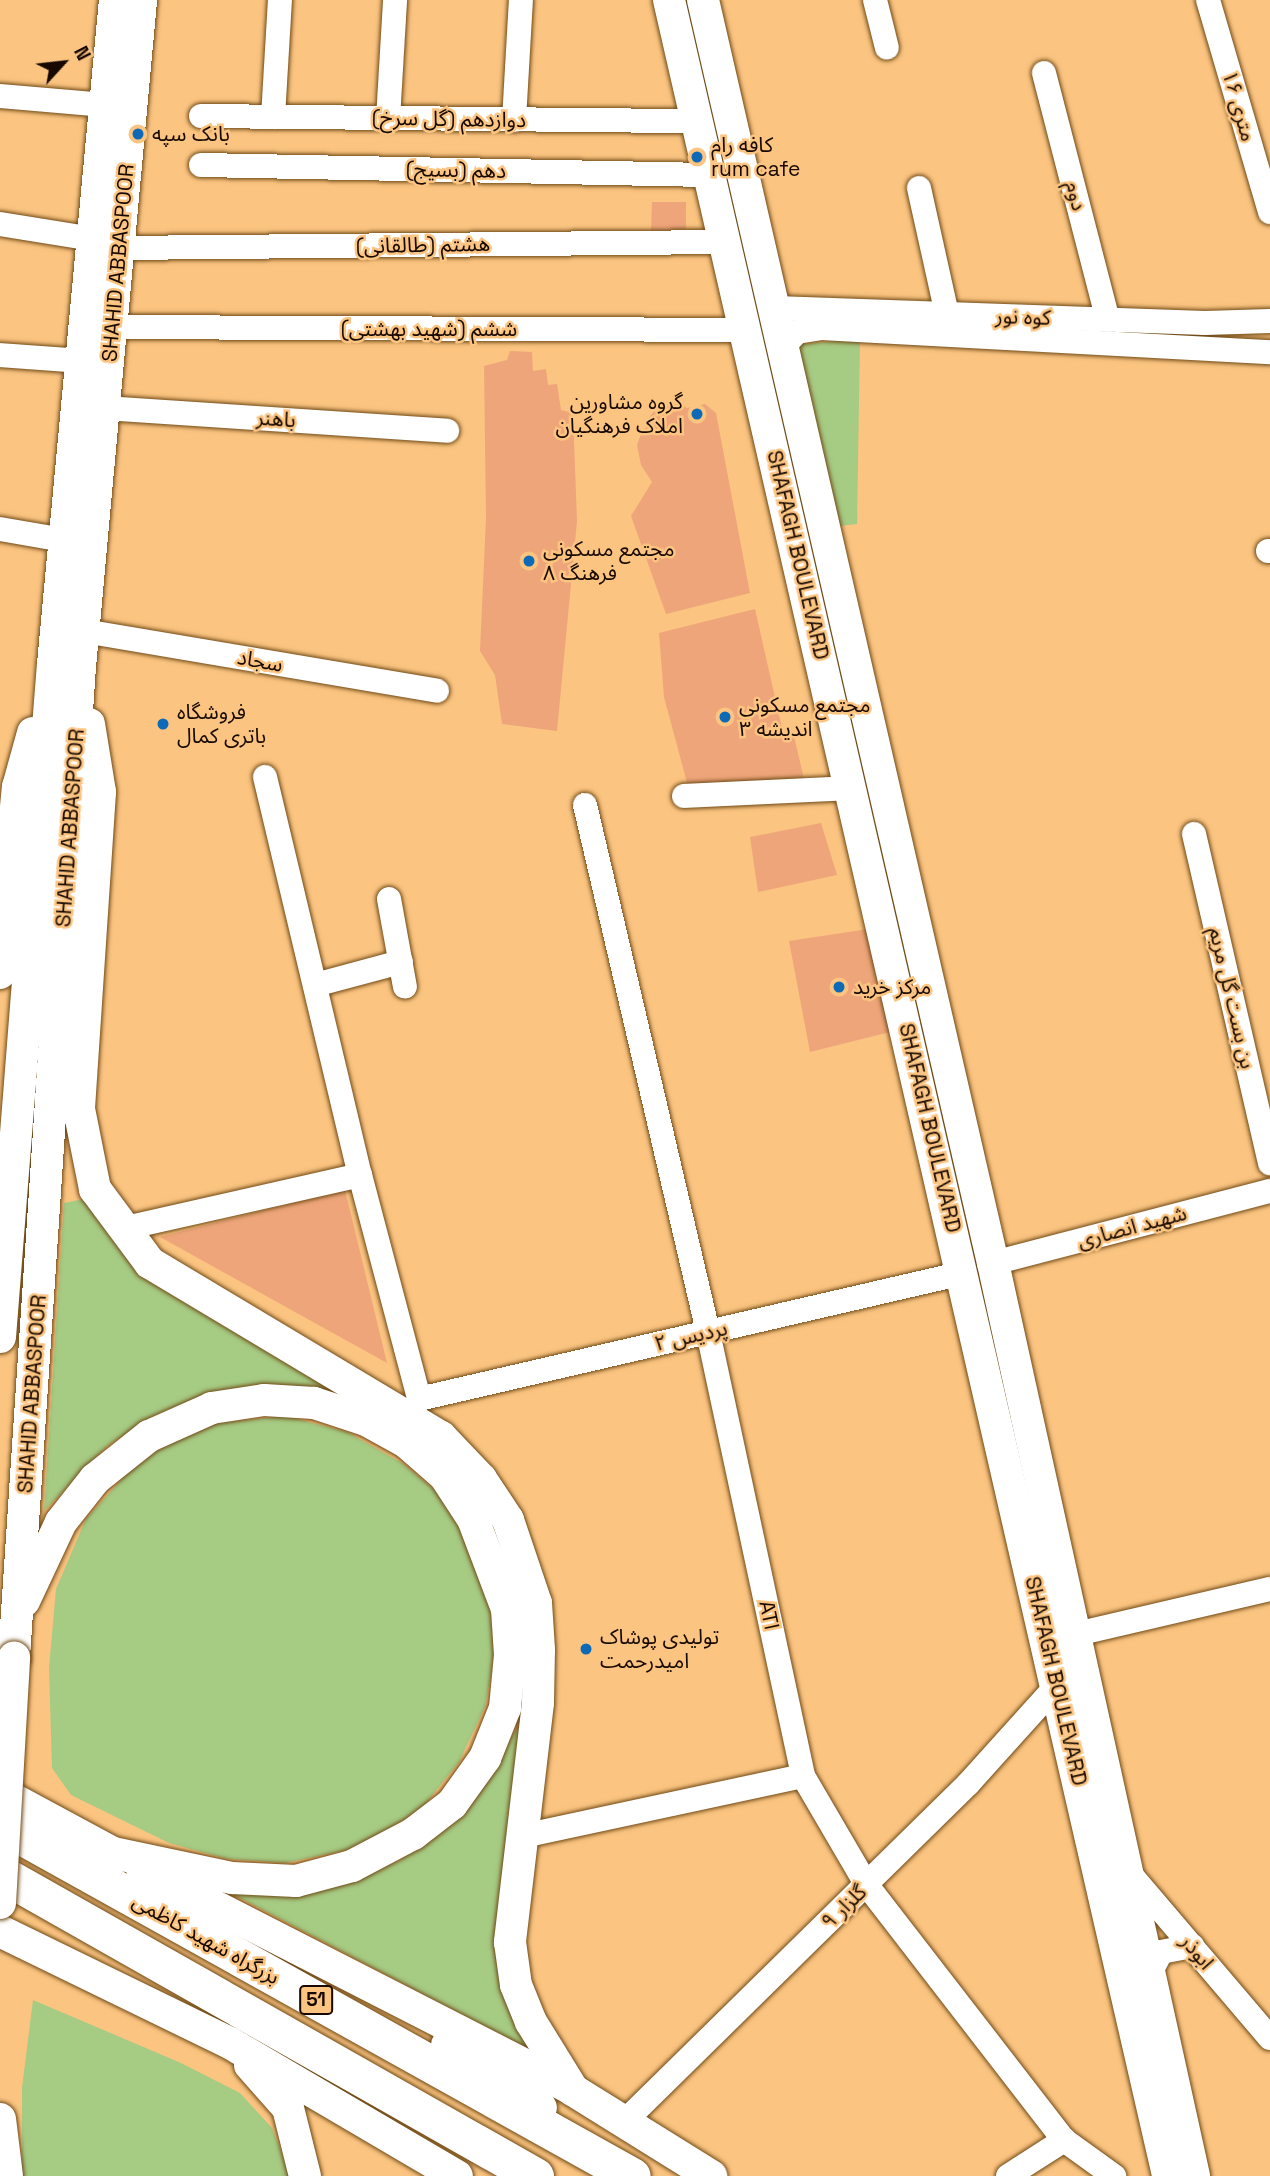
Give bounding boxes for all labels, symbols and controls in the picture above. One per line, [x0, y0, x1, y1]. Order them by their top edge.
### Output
north arrow [28, 28, 98, 98]
text: N [68, 42, 96, 65]
street label: ۱۶ متری [1217, 68, 1261, 144]
street label: دوازدهم (گل سرخ) [372, 105, 526, 133]
place label: بانک سپه [152, 121, 230, 147]
marker: بانک سپه [130, 126, 146, 142]
place label: کافه رام rum cafe [711, 132, 800, 182]
marker: کافه رام rum cafe [689, 149, 705, 165]
street label: دهم (بسیج) [406, 157, 506, 183]
street label: SHAHID ABBASPOOR [97, 163, 139, 363]
street label: دوم [1060, 179, 1092, 213]
street label: هشتم (طالقانی) [356, 231, 490, 259]
street label: کوه نور [995, 303, 1051, 331]
street label: ششم (شهید بهشتی) [341, 316, 517, 342]
place label: گروه مشاورین املاک فرهنگیان [555, 389, 683, 439]
street label: باهنر [256, 405, 296, 433]
marker: گروه مشاورین املاک فرهنگیان [689, 406, 705, 422]
street label: SHAFAGH BOULEVARD [762, 448, 834, 662]
place label: مجتمع مسکونی فرهنگ ۸ [543, 536, 674, 586]
marker: مجتمع مسکونی فرهنگ ۸ [521, 553, 537, 569]
street label: سجاد [235, 645, 285, 677]
place label: مجتمع مسکونی اندیشه ۳ [739, 692, 870, 742]
place label: فروشگاه باتری کمال [177, 699, 266, 749]
marker: مجتمع مسکونی اندیشه ۳ [717, 709, 733, 725]
marker: فروشگاه باتری کمال [155, 716, 171, 732]
street label: SHAHID ABBASPOOR [50, 728, 90, 928]
street label: بن بست گل مریم [1203, 925, 1261, 1071]
place label: مرکز خرید [853, 974, 931, 1000]
marker: مرکز خرید [831, 979, 847, 995]
street label: SHAFAGH BOULEVARD [894, 1021, 966, 1235]
street label: شهید انصاری [1075, 1200, 1189, 1254]
street label: SHAHID ABBASPOOR [12, 1294, 52, 1494]
street label: پردیس ۲ [652, 1315, 730, 1357]
street label: SHAFAGH BOULEVARD [1020, 1574, 1092, 1788]
street label: ATI [754, 1598, 784, 1632]
place label: تولیدی پوشاک امیدرحمت [600, 1624, 719, 1674]
marker: تولیدی پوشاک امیدرحمت [578, 1641, 594, 1657]
street label: گلزار ۹ [816, 1880, 872, 1934]
street label: بزرگراه شهید کاظمی [128, 1888, 284, 1990]
street label: ابوذر [1175, 1929, 1219, 1975]
road number: 51 [298, 1984, 334, 2016]

